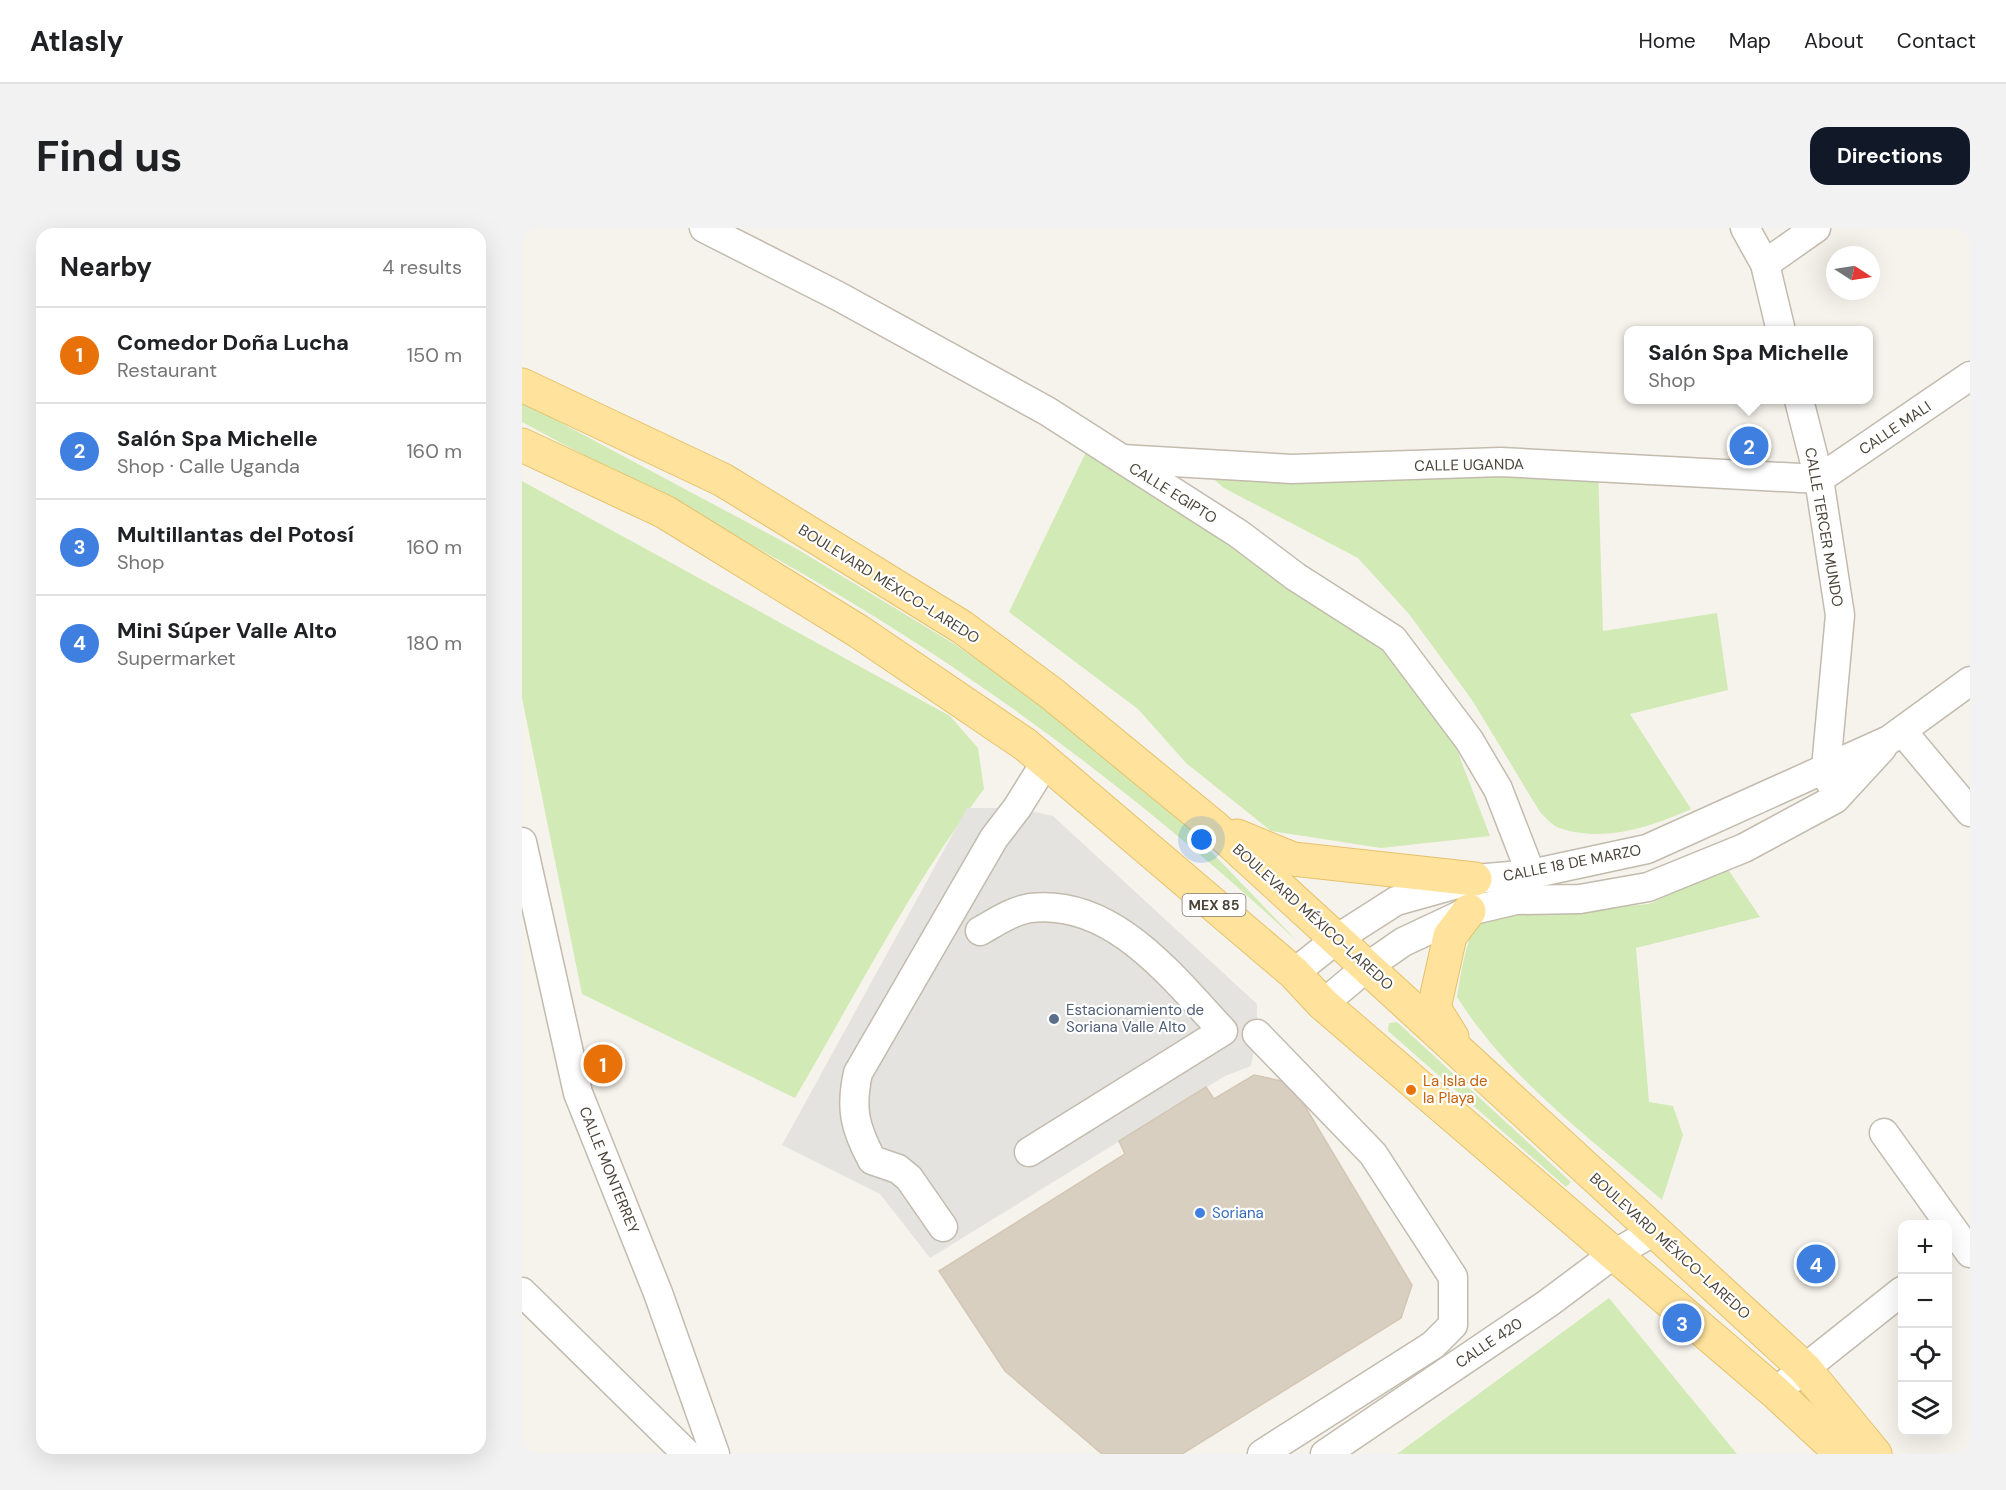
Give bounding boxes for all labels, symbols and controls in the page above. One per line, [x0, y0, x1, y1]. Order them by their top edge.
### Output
text: Atlasly [30, 23, 124, 60]
text: Home [1638, 27, 1696, 55]
text: Map [1729, 27, 1771, 55]
text: About [1804, 27, 1864, 55]
text: Contact [1897, 27, 1976, 55]
button: Directions [1810, 127, 1970, 185]
text: Find us [36, 129, 182, 184]
north arrow [1826, 246, 1880, 300]
text: Nearby [60, 250, 152, 284]
text: 4 results [382, 254, 462, 280]
popup [1624, 326, 1873, 404]
text: Comedor Doña Lucha [117, 328, 349, 357]
text: Salón Spa Michelle [1648, 338, 1849, 367]
text: 1 [76, 342, 83, 368]
text: 150 m [407, 342, 462, 368]
text: Restaurant [117, 357, 217, 383]
text: Shop [1648, 367, 1696, 393]
street label: CALLE MALI [1855, 397, 1935, 459]
text: Salón Spa Michelle [117, 424, 318, 453]
pin: 2 [1730, 424, 1768, 468]
text: 2 [74, 438, 85, 464]
text: 160 m [406, 438, 462, 464]
street label: CALLE TERCER MUNDO [1800, 446, 1848, 608]
text: Shop · Calle Uganda [117, 453, 300, 479]
street label: CALLE UGANDA [1414, 454, 1524, 476]
street label: CALLE EGIPTO [1125, 458, 1221, 528]
text: Multillantas del Potosí [117, 520, 354, 549]
street label: BOULEVARD MÉXICO-LAREDO [795, 520, 983, 648]
text: 3 [73, 534, 86, 560]
text: 160 m [406, 534, 462, 560]
text: Shop [117, 549, 164, 575]
text: Mini Súper Valle Alto [117, 616, 337, 645]
text: 4 [73, 630, 86, 656]
text: 180 m [407, 630, 462, 656]
text: Supermarket [117, 645, 236, 671]
your location [1187, 825, 1216, 854]
street label: BOULEVARD MÉXICO-LAREDO [1228, 839, 1398, 995]
street label: CALLE 18 DE MARZO [1501, 840, 1643, 886]
road number: MEX 85 [1182, 894, 1246, 916]
place label: Estacionamiento de Soriana Valle Alto [1066, 1000, 1204, 1037]
marker: Estacionamiento de Soriana Valle Alto [1047, 1012, 1061, 1026]
pin: 1 [584, 1042, 622, 1086]
place label: La Isla de la Playa [1423, 1071, 1488, 1108]
marker: La Isla de la Playa [1404, 1083, 1418, 1097]
street label: CALLE MONTERREY [574, 1104, 644, 1237]
street label: BOULEVARD MÉXICO-LAREDO [1585, 1168, 1755, 1324]
place label: Soriana [1212, 1203, 1264, 1223]
marker: Soriana [1193, 1206, 1207, 1220]
map controls [1898, 1220, 1952, 1436]
button: + [1898, 1220, 1952, 1274]
pin: 4 [1796, 1242, 1836, 1286]
button: − [1898, 1274, 1952, 1328]
pin: 3 [1662, 1300, 1702, 1346]
street label: CALLE 420 [1452, 1313, 1526, 1373]
button: locate [1898, 1328, 1952, 1382]
button: layers [1898, 1382, 1952, 1436]

